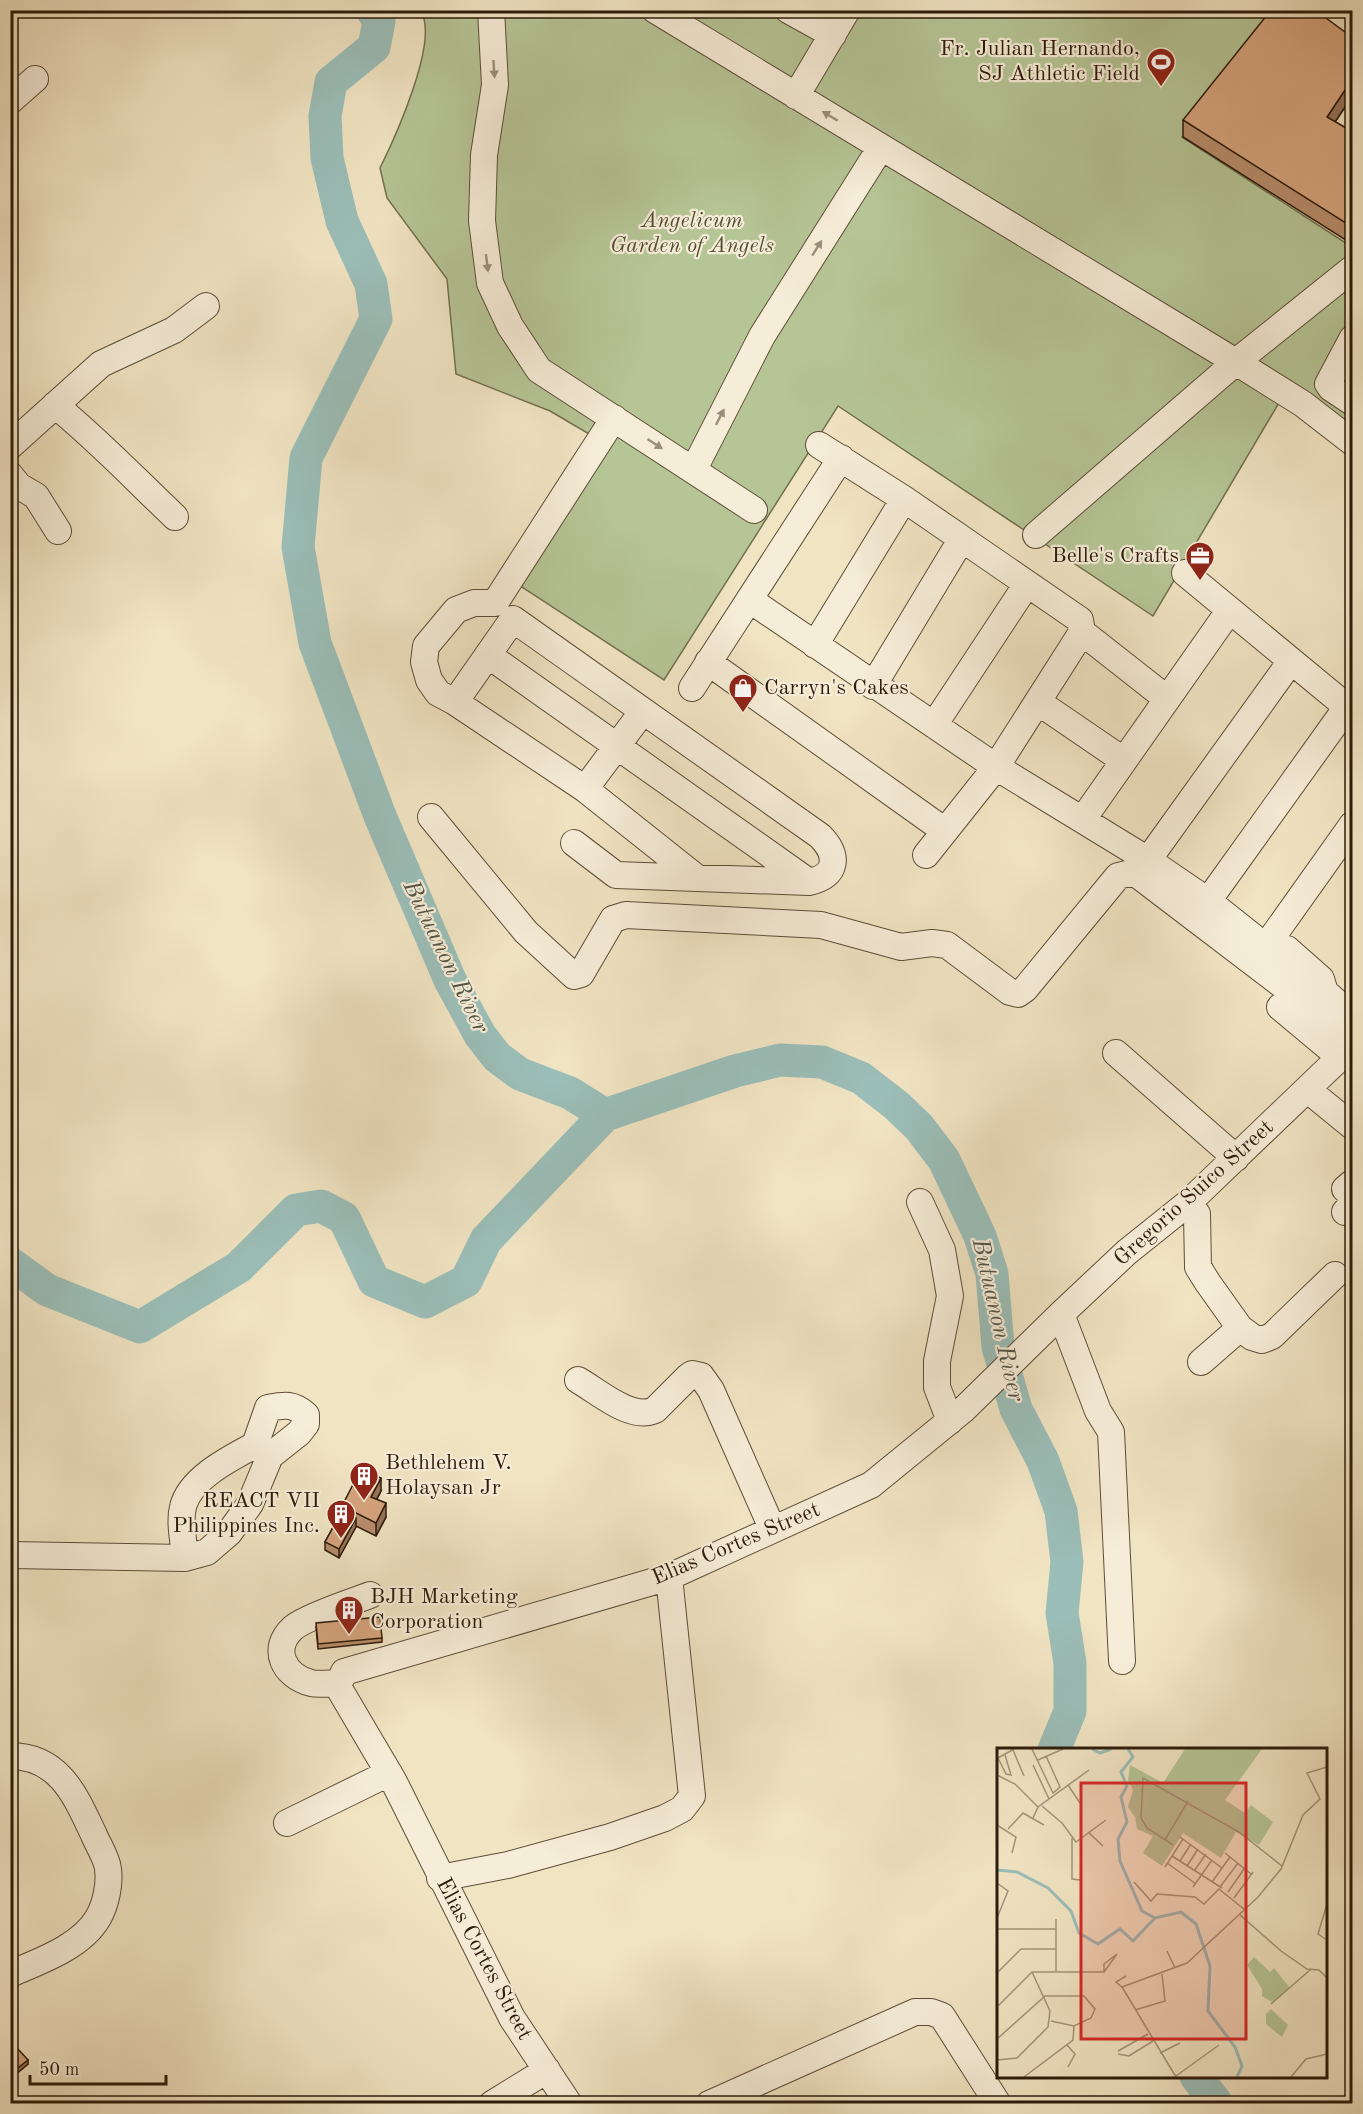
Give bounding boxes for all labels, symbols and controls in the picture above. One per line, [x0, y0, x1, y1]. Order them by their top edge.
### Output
place label: Fr. Julian Hernando, SJ Athletic Field [940, 38, 1140, 85]
sports icon: Fr. Julian Hernando, SJ Athletic Field [1145, 46, 1177, 88]
one-way arrow [490, 59, 499, 78]
one-way arrow [822, 112, 839, 122]
park label: Angelicum Garden of Angels [610, 210, 774, 257]
one-way arrow [811, 240, 822, 256]
one-way arrow [483, 253, 492, 272]
one-way arrow [716, 409, 725, 426]
one-way arrow [647, 439, 663, 450]
office icon: Belle's Crafts [1184, 540, 1216, 582]
place label: Belle's Crafts [1052, 545, 1179, 567]
shop icon: Carryn's Cakes [727, 672, 759, 714]
place label: Carryn's Cakes [764, 677, 909, 699]
water label: Butuanon River [397, 876, 493, 1038]
street label: Gregorio Suico Street [1110, 1116, 1278, 1270]
water label: Butuanon River [966, 1235, 1028, 1405]
place label: Bethlehem V. Holaysan Jr [385, 1452, 512, 1499]
building icon: Bethlehem V. Holaysan Jr [348, 1460, 380, 1502]
place label: REACT VII Philippines Inc. [173, 1490, 320, 1537]
building icon: REACT VII Philippines Inc. [325, 1498, 357, 1540]
street label: Elias Cortes Street [649, 1499, 823, 1589]
place label: BJH Marketing Corporation [370, 1586, 518, 1633]
building icon: BJH Marketing Corporation [333, 1594, 365, 1636]
inset map [997, 1748, 1327, 2078]
street label: Elias Cortes Street [432, 1874, 536, 2044]
scale bar [30, 2048, 166, 2086]
text: 50 m [39, 2061, 79, 2079]

